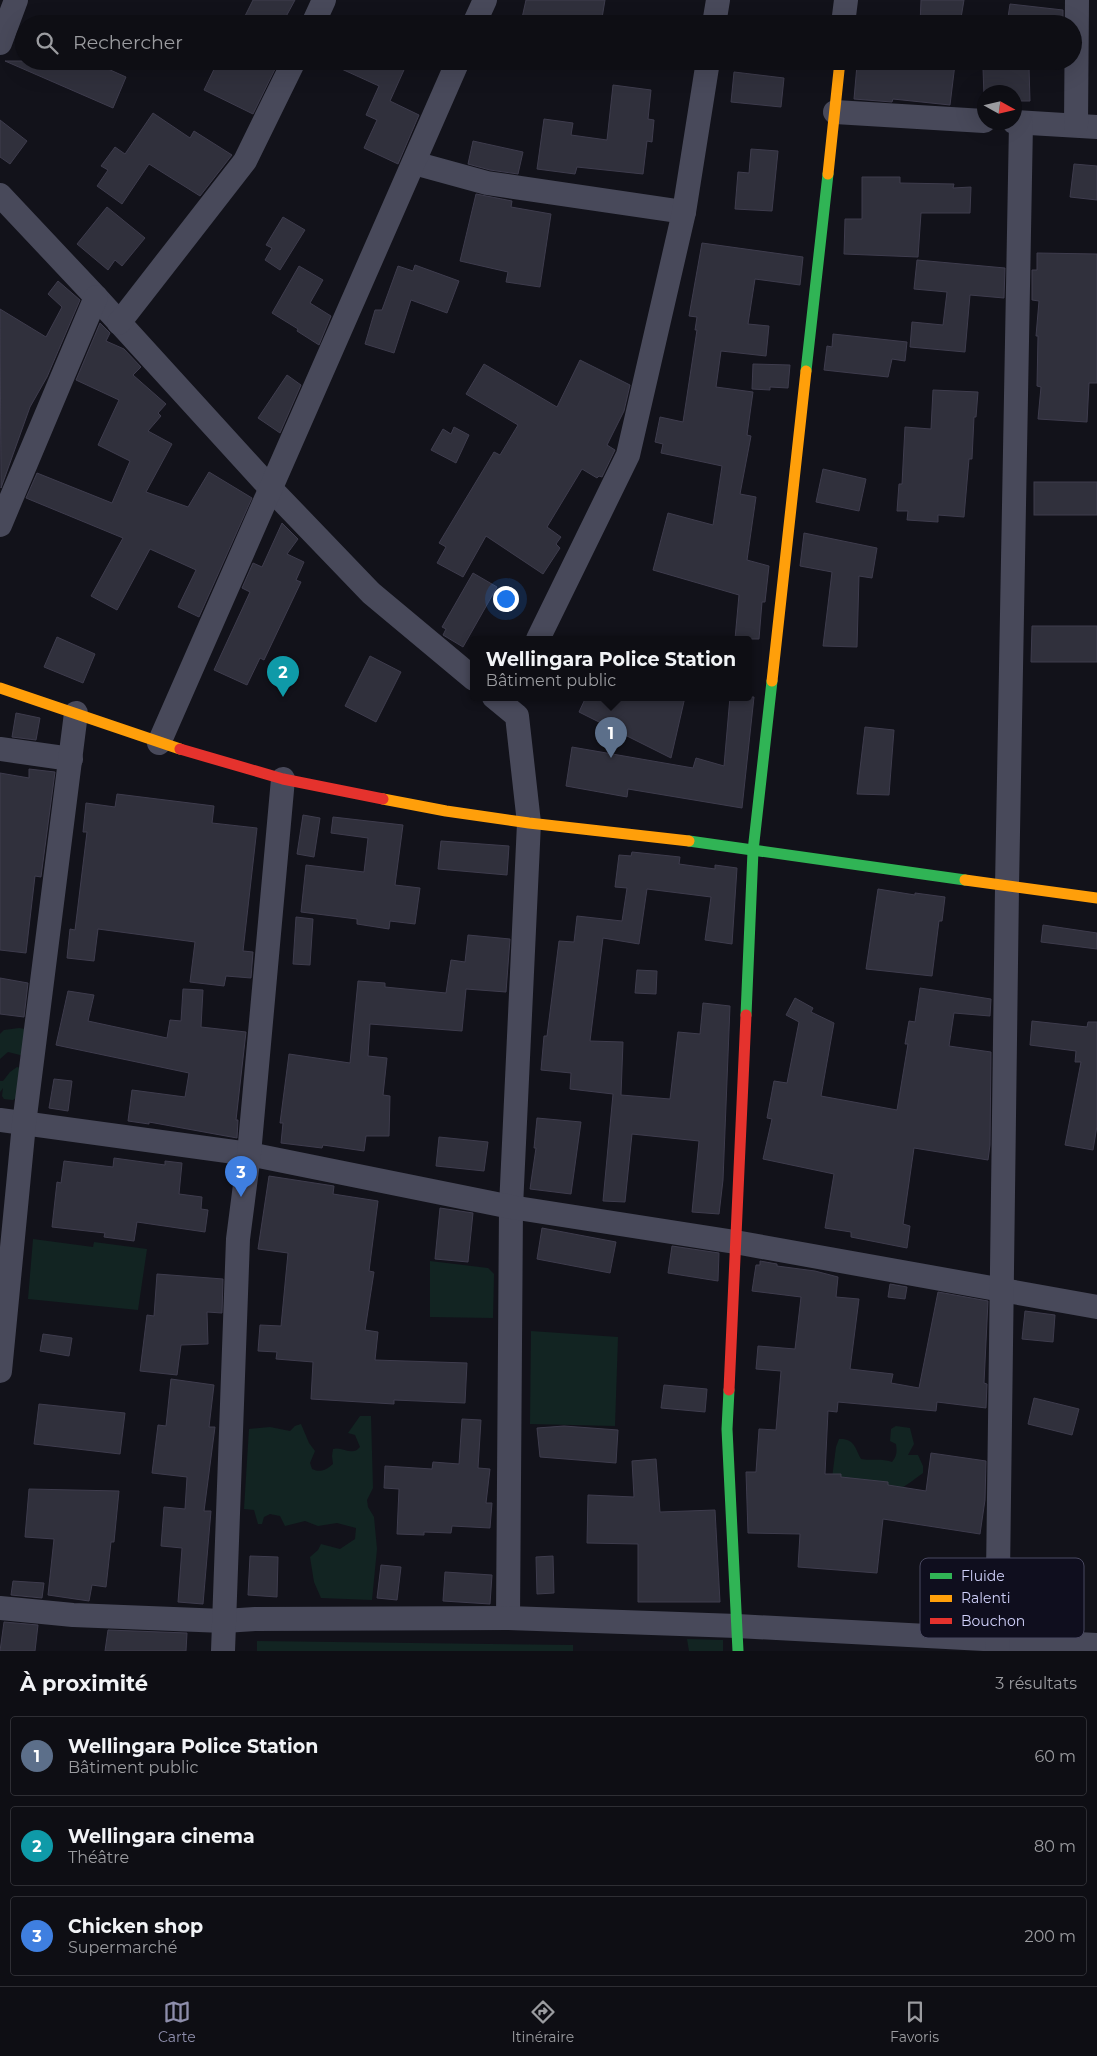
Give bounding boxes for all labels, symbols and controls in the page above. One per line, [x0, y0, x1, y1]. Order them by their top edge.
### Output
search box [15, 15, 1082, 70]
icon: search [33, 29, 61, 57]
text: Rechercher [73, 31, 183, 54]
north arrow [977, 85, 1022, 130]
your location [493, 586, 519, 612]
popup [470, 636, 752, 701]
text: Wellingara Police Station [486, 648, 736, 671]
pin: 2 [267, 656, 299, 697]
text: Bâtiment public [486, 671, 616, 690]
pin: 1 [595, 717, 627, 758]
pin: 3 [225, 1156, 257, 1197]
legend [920, 1558, 1084, 1638]
text: Fluide [961, 1567, 1005, 1585]
text: Ralenti [961, 1589, 1010, 1607]
text: Bouchon [961, 1612, 1025, 1630]
text: À proximité [20, 1671, 148, 1696]
text: 3 résultats [995, 1674, 1077, 1693]
text: Wellingara Police Station [68, 1735, 318, 1758]
text: 1 [34, 1747, 40, 1766]
text: 60 m [1034, 1747, 1076, 1766]
text: Bâtiment public [68, 1758, 199, 1777]
text: Wellingara cinema [68, 1825, 255, 1848]
text: 2 [32, 1837, 42, 1856]
text: 80 m [1034, 1837, 1076, 1856]
text: Théâtre [68, 1848, 129, 1867]
text: Chicken shop [68, 1915, 203, 1938]
text: 3 [32, 1927, 42, 1946]
text: 200 m [1025, 1927, 1076, 1946]
text: Supermarché [68, 1938, 177, 1957]
tab: Carte [158, 1998, 196, 2046]
tab: Itinéraire [512, 1998, 574, 2046]
tab: Favoris [890, 1998, 939, 2046]

